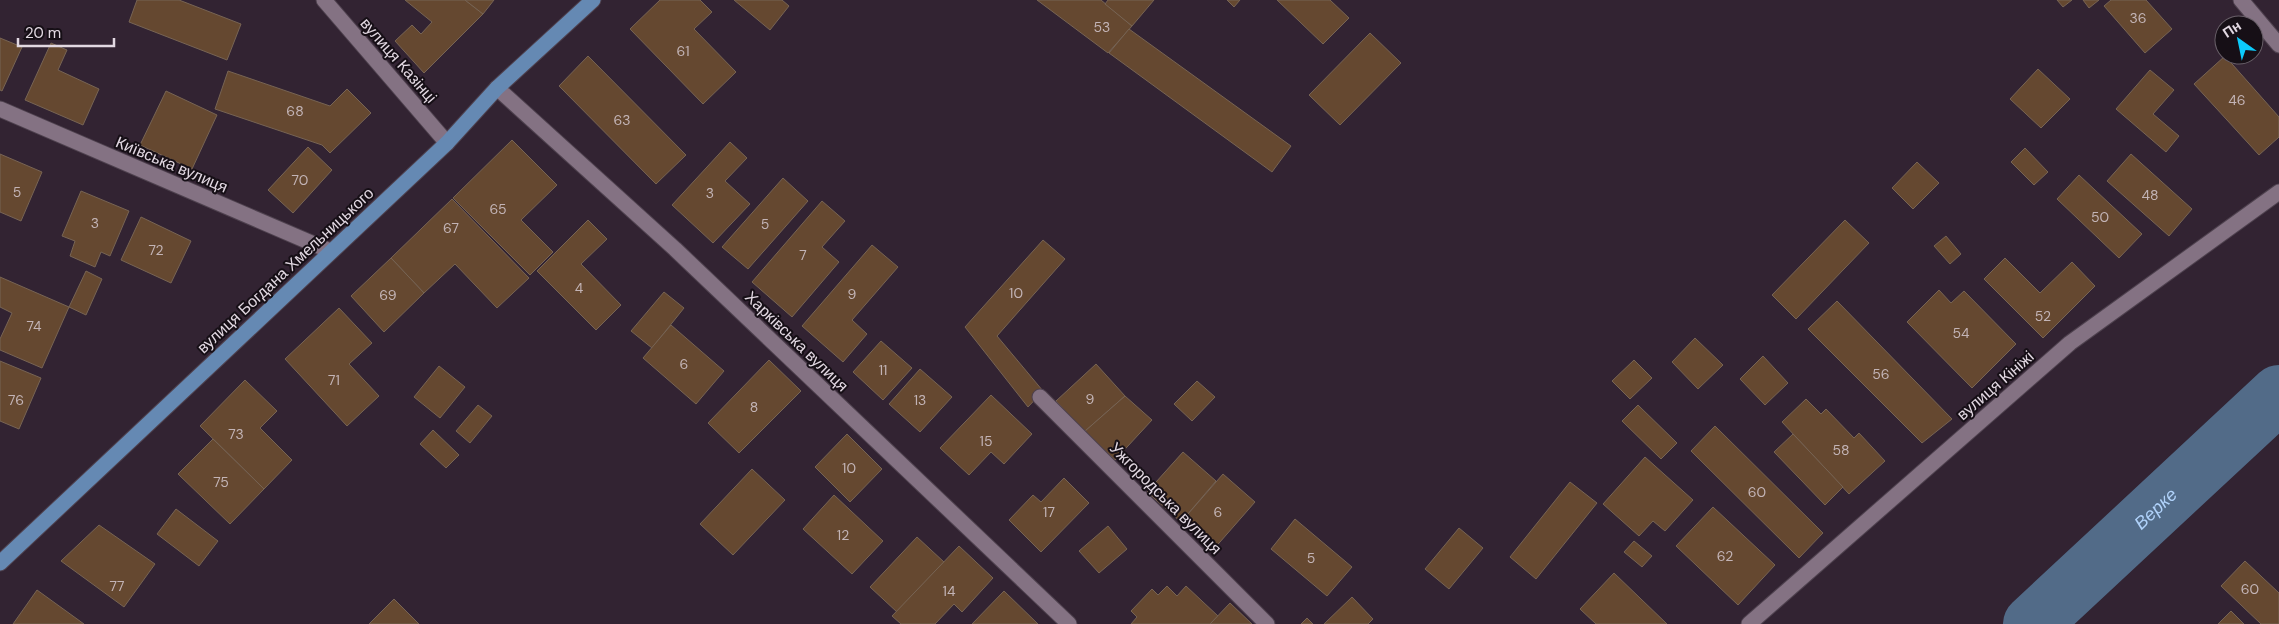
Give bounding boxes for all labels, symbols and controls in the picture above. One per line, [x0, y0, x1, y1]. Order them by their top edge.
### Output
house number: 36 [2129, 9, 2147, 27]
street label: вулиця Казінці [356, 13, 442, 107]
scale bar [18, 15, 114, 47]
north arrow [2214, 15, 2264, 65]
text: Пн [2219, 17, 2245, 42]
house number: 53 [1094, 18, 1110, 36]
text: 20 m [25, 23, 61, 43]
house number: 61 [676, 42, 690, 60]
house number: 46 [2228, 91, 2246, 109]
house number: 68 [286, 102, 304, 120]
house number: 63 [613, 111, 631, 129]
street label: Київська вулиця [113, 131, 231, 198]
house number: 70 [292, 171, 308, 189]
house number: 5 [13, 183, 21, 201]
street label: вулиця Богдана Хмельницького [192, 183, 378, 358]
house number: 3 [706, 184, 714, 202]
house number: 48 [2141, 186, 2159, 204]
house number: 65 [489, 200, 507, 218]
house number: 50 [2091, 208, 2109, 226]
house number: 3 [91, 214, 99, 232]
house number: 5 [761, 215, 769, 233]
house number: 67 [443, 219, 459, 237]
house number: 72 [148, 241, 164, 259]
house number: 7 [799, 246, 807, 264]
house number: 4 [575, 279, 584, 297]
house number: 10 [1009, 284, 1023, 302]
house number: 9 [848, 285, 857, 303]
house number: 69 [379, 286, 397, 304]
street label: Харківська вулиця [740, 287, 853, 396]
house number: 52 [2035, 307, 2051, 325]
house number: 74 [26, 317, 42, 335]
house number: 54 [1952, 324, 1970, 342]
street label: вулиця Кініжі [1952, 346, 2038, 425]
house number: 6 [680, 355, 688, 373]
house number: 11 [879, 361, 887, 379]
house number: 56 [1872, 365, 1890, 383]
house number: 71 [328, 371, 340, 389]
house number: 9 [1086, 390, 1095, 408]
house number: 76 [8, 391, 24, 409]
house number: 13 [914, 391, 926, 409]
house number: 8 [750, 398, 758, 416]
house number: 73 [228, 425, 244, 443]
house number: 15 [980, 432, 992, 450]
street label: Ужгородська вулиця [1105, 438, 1226, 559]
house number: 58 [1832, 441, 1850, 459]
house number: 10 [842, 459, 856, 477]
house number: 75 [213, 473, 229, 491]
house number: 60 [1748, 483, 1766, 501]
water label: Верке [2129, 483, 2182, 535]
house number: 17 [1043, 503, 1055, 521]
house number: 6 [1214, 503, 1222, 521]
house number: 12 [837, 526, 849, 544]
house number: 62 [1717, 547, 1733, 565]
house number: 5 [1307, 549, 1315, 567]
house number: 77 [110, 577, 124, 595]
house number: 60 [2241, 580, 2259, 598]
house number: 14 [943, 582, 956, 600]

